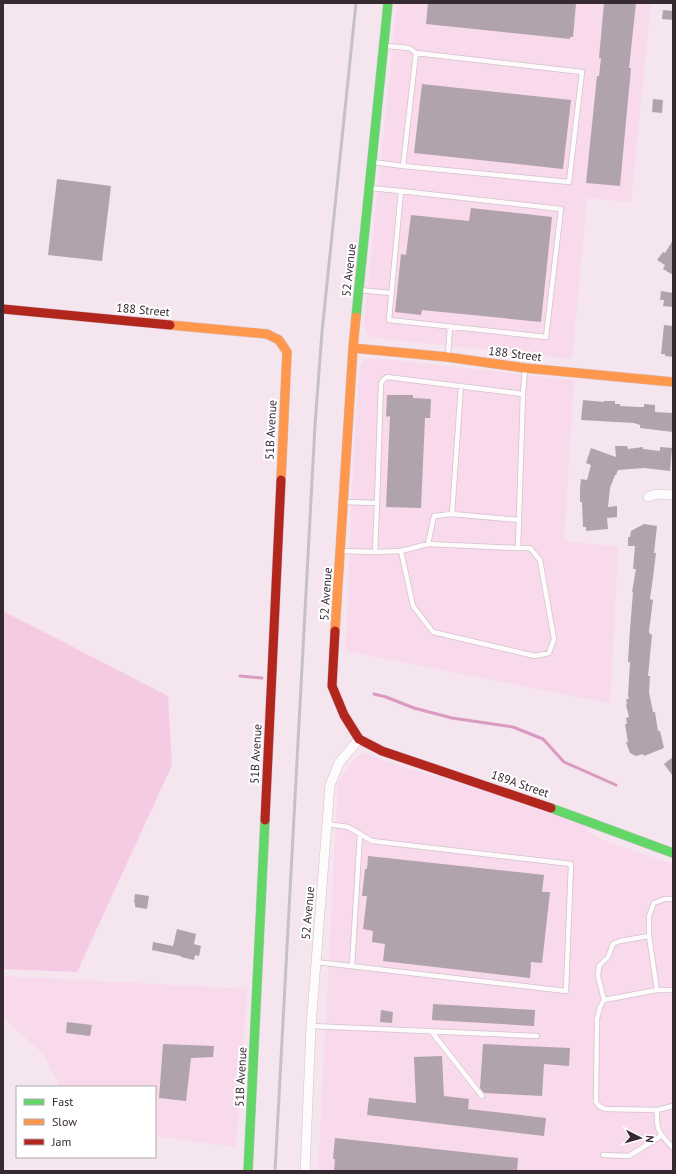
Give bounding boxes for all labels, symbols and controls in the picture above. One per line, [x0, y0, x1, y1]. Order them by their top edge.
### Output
street label: 52 Avenue [338, 243, 359, 297]
street label: 188 Street [116, 300, 170, 319]
street label: 188 Street [488, 343, 543, 364]
street label: 51B Avenue [261, 399, 280, 461]
street label: 52 Avenue [316, 567, 335, 621]
street label: 51B Avenue [246, 723, 265, 785]
street label: 189A Street [489, 767, 551, 800]
street label: 52 Avenue [298, 886, 317, 940]
street label: 51B Avenue [231, 1046, 250, 1108]
legend [16, 1086, 156, 1158]
text: Fast [52, 1094, 73, 1109]
text: Slow [52, 1114, 77, 1129]
north arrow [620, 1118, 660, 1158]
text: Jam [51, 1134, 71, 1149]
text: N [643, 1135, 657, 1143]

